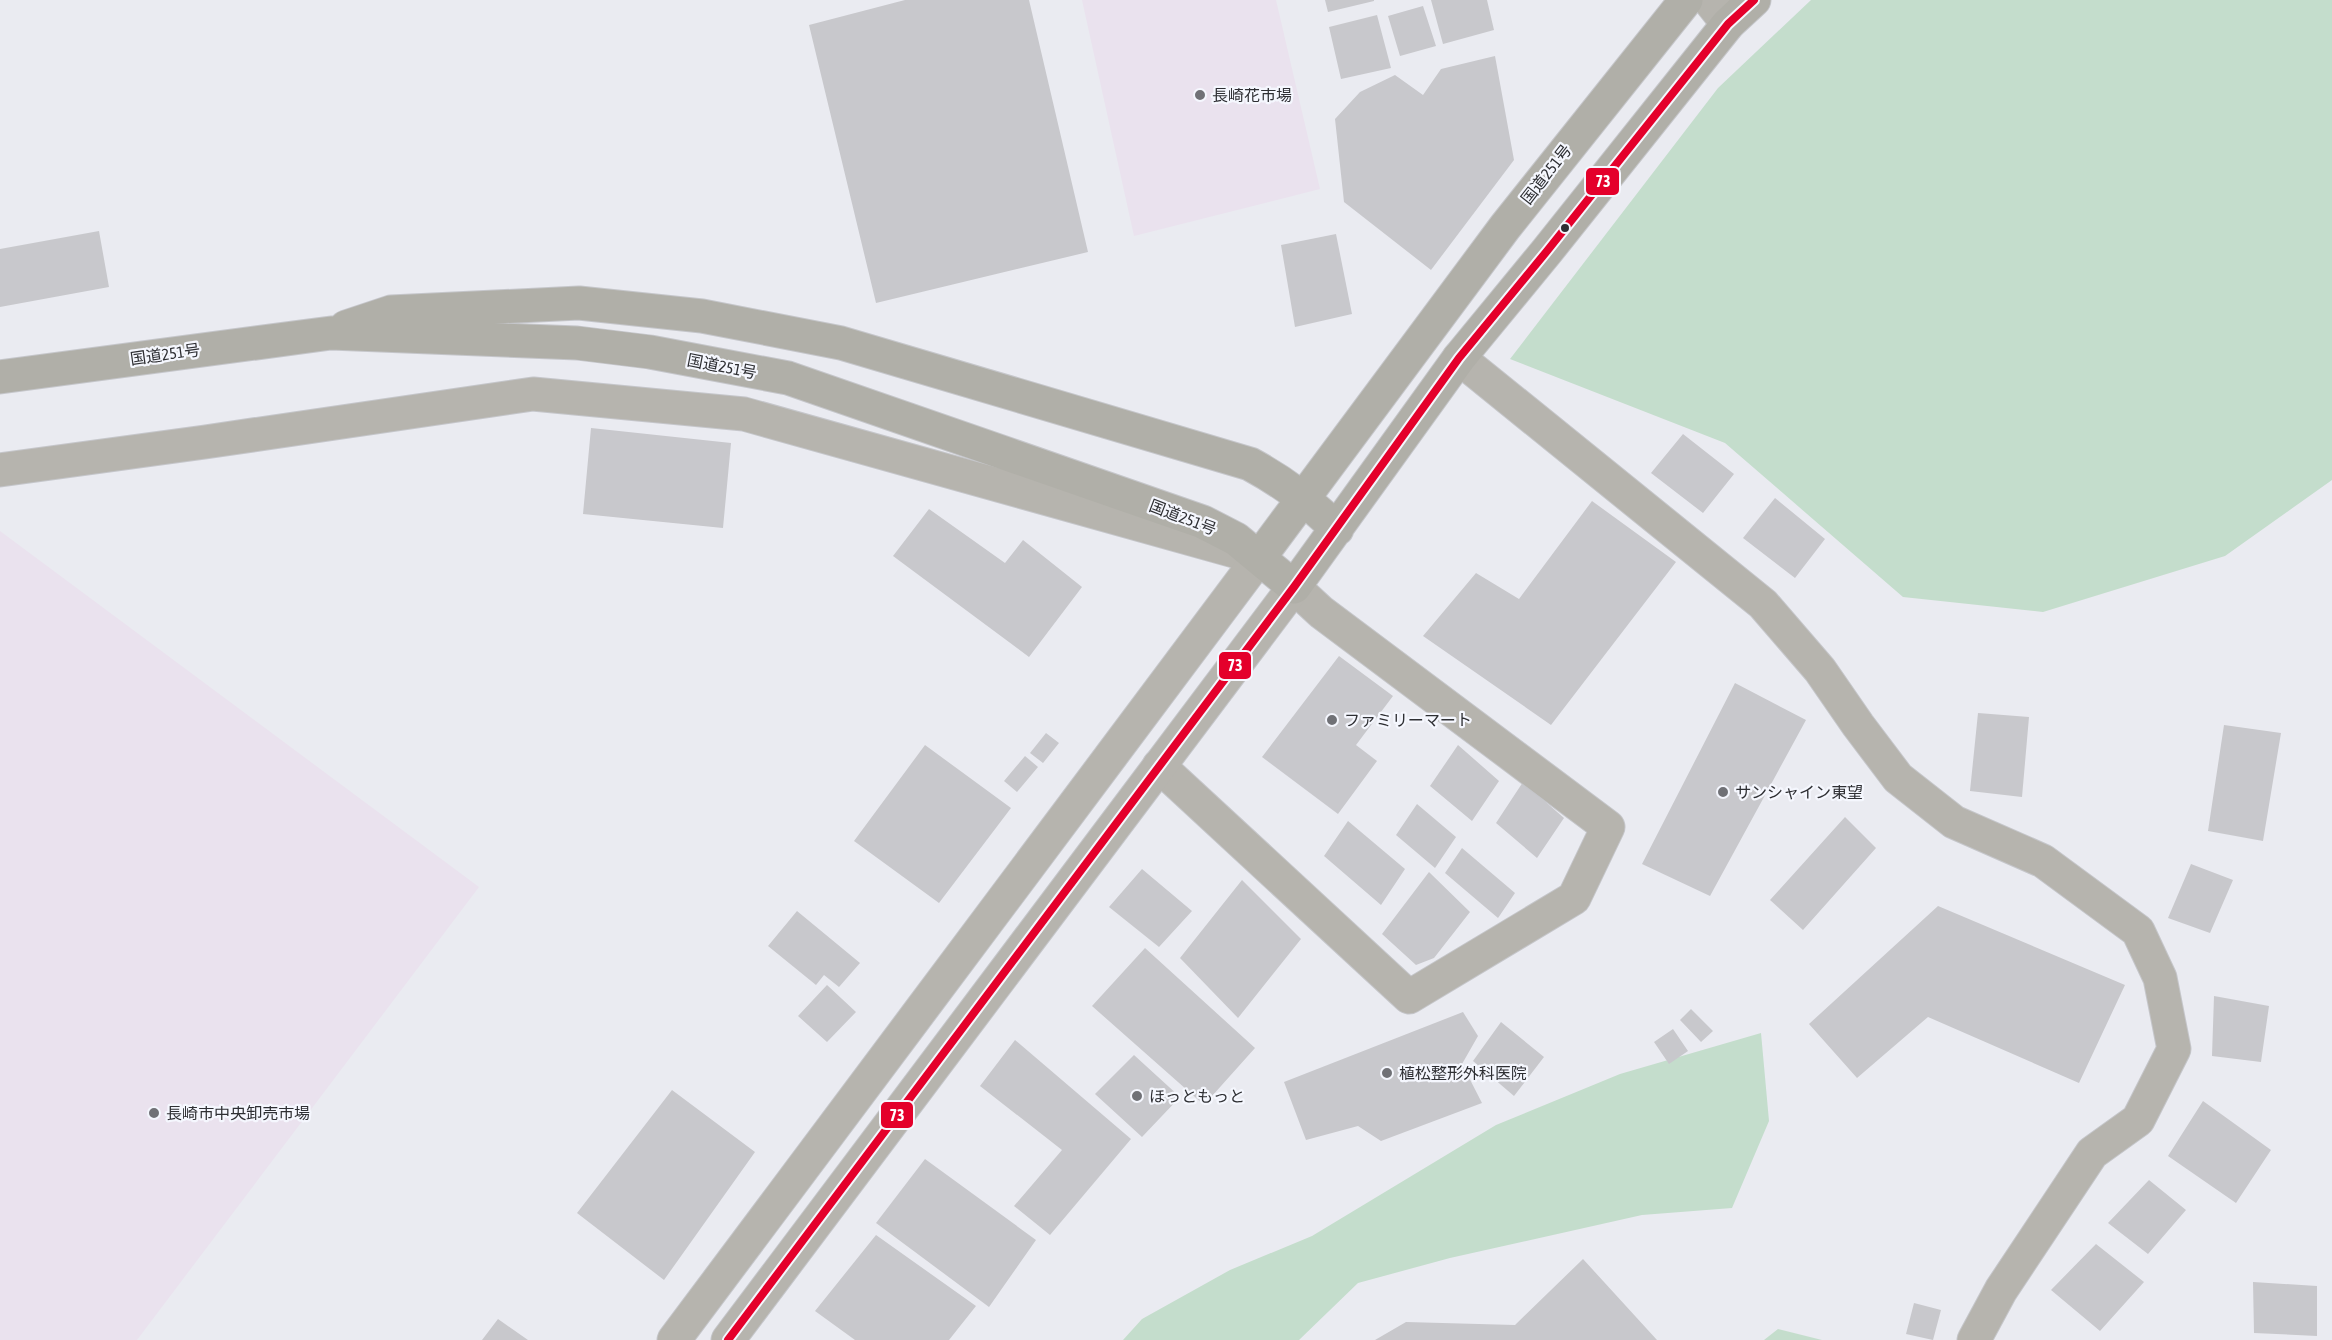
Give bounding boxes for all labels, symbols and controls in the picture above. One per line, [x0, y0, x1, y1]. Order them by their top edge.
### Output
place label: 長崎花市場 [1212, 86, 1292, 104]
marker: 長崎花市場 [1193, 88, 1207, 102]
street label: 国道251号 [1517, 141, 1575, 207]
line badge: 73 [1585, 167, 1620, 196]
text: 73 [1595, 172, 1611, 190]
unlabelled marker [1559, 222, 1571, 234]
street label: 国道251号 [129, 340, 201, 368]
street label: 国道251号 [686, 350, 758, 382]
street label: 国道251号 [1147, 496, 1219, 538]
line badge: 73 [1218, 651, 1252, 680]
text: 73 [1227, 656, 1243, 674]
place label: ファミリーマート [1344, 711, 1472, 729]
marker: ファミリーマート [1325, 713, 1339, 727]
place label: サンシャイン東望 [1735, 783, 1863, 801]
marker: サンシャイン東望 [1716, 785, 1730, 799]
place label: 植松整形外科医院 [1399, 1064, 1527, 1082]
marker: 植松整形外科医院 [1380, 1066, 1394, 1080]
place label: ほっともっと [1149, 1087, 1245, 1105]
marker: ほっともっと [1130, 1089, 1144, 1103]
line badge: 73 [880, 1101, 914, 1129]
place label: 長崎市中央卸売市場 [166, 1104, 310, 1122]
marker: 長崎市中央卸売市場 [147, 1106, 161, 1120]
text: 73 [889, 1106, 905, 1124]

